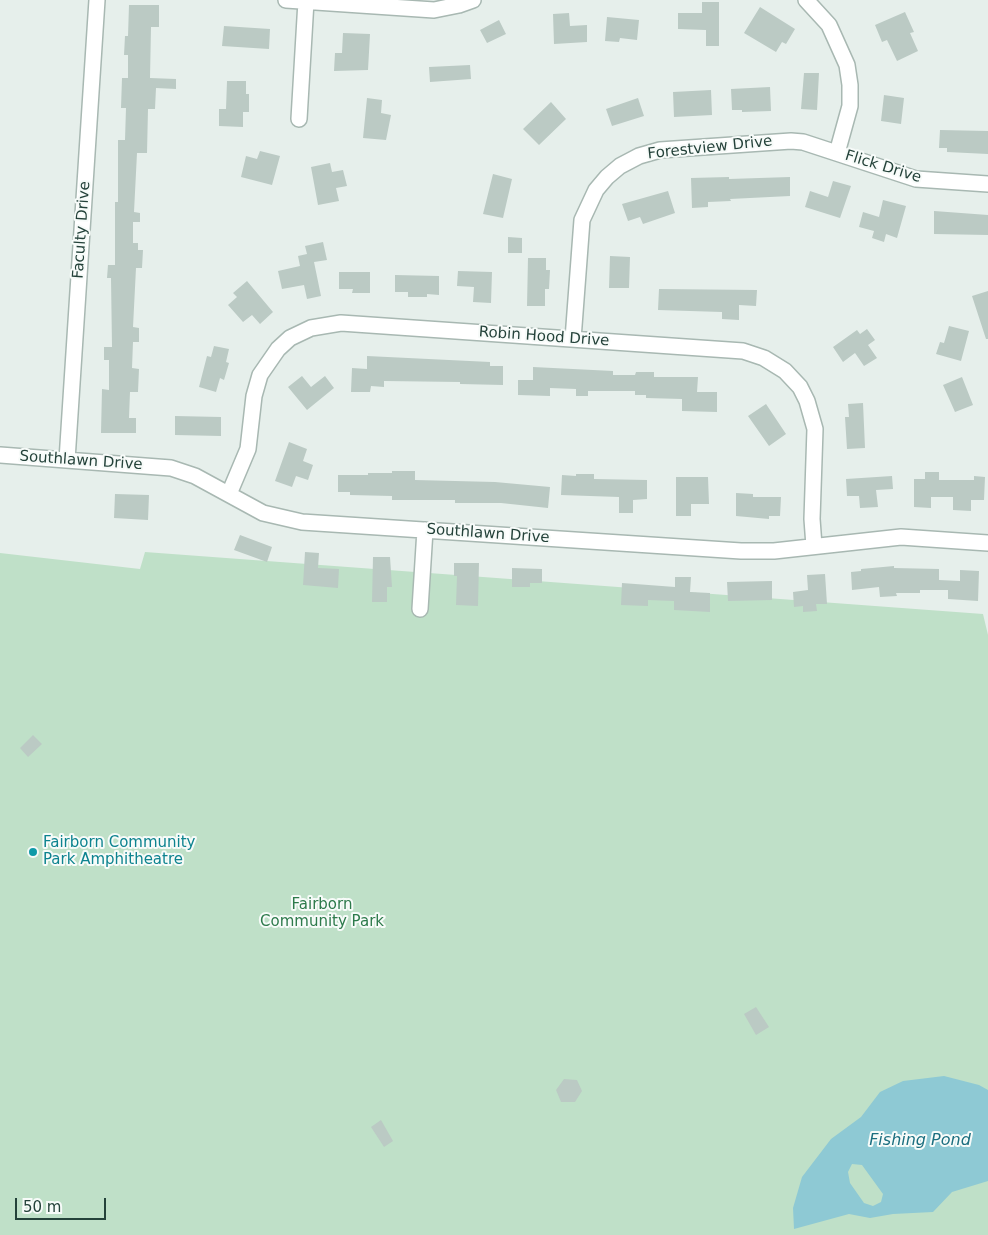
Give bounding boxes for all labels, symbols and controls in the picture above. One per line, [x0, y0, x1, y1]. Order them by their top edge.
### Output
street label: Forestview Drive [647, 132, 773, 164]
street label: Flick Drive [843, 147, 923, 187]
street label: Faculty Drive [70, 181, 94, 279]
street label: Robin Hood Drive [478, 323, 610, 351]
street label: Southlawn Drive [19, 448, 143, 474]
street label: Southlawn Drive [426, 521, 550, 547]
place label: Fairborn Community Park Amphitheatre [43, 834, 195, 869]
marker: Fairborn Community Park Amphitheatre [27, 846, 39, 858]
park label: Fairborn Community Park [260, 896, 384, 931]
water label: Fishing Pond [869, 1131, 971, 1151]
scale bar [18, 1188, 109, 1220]
text: 50 m [23, 1198, 61, 1216]

